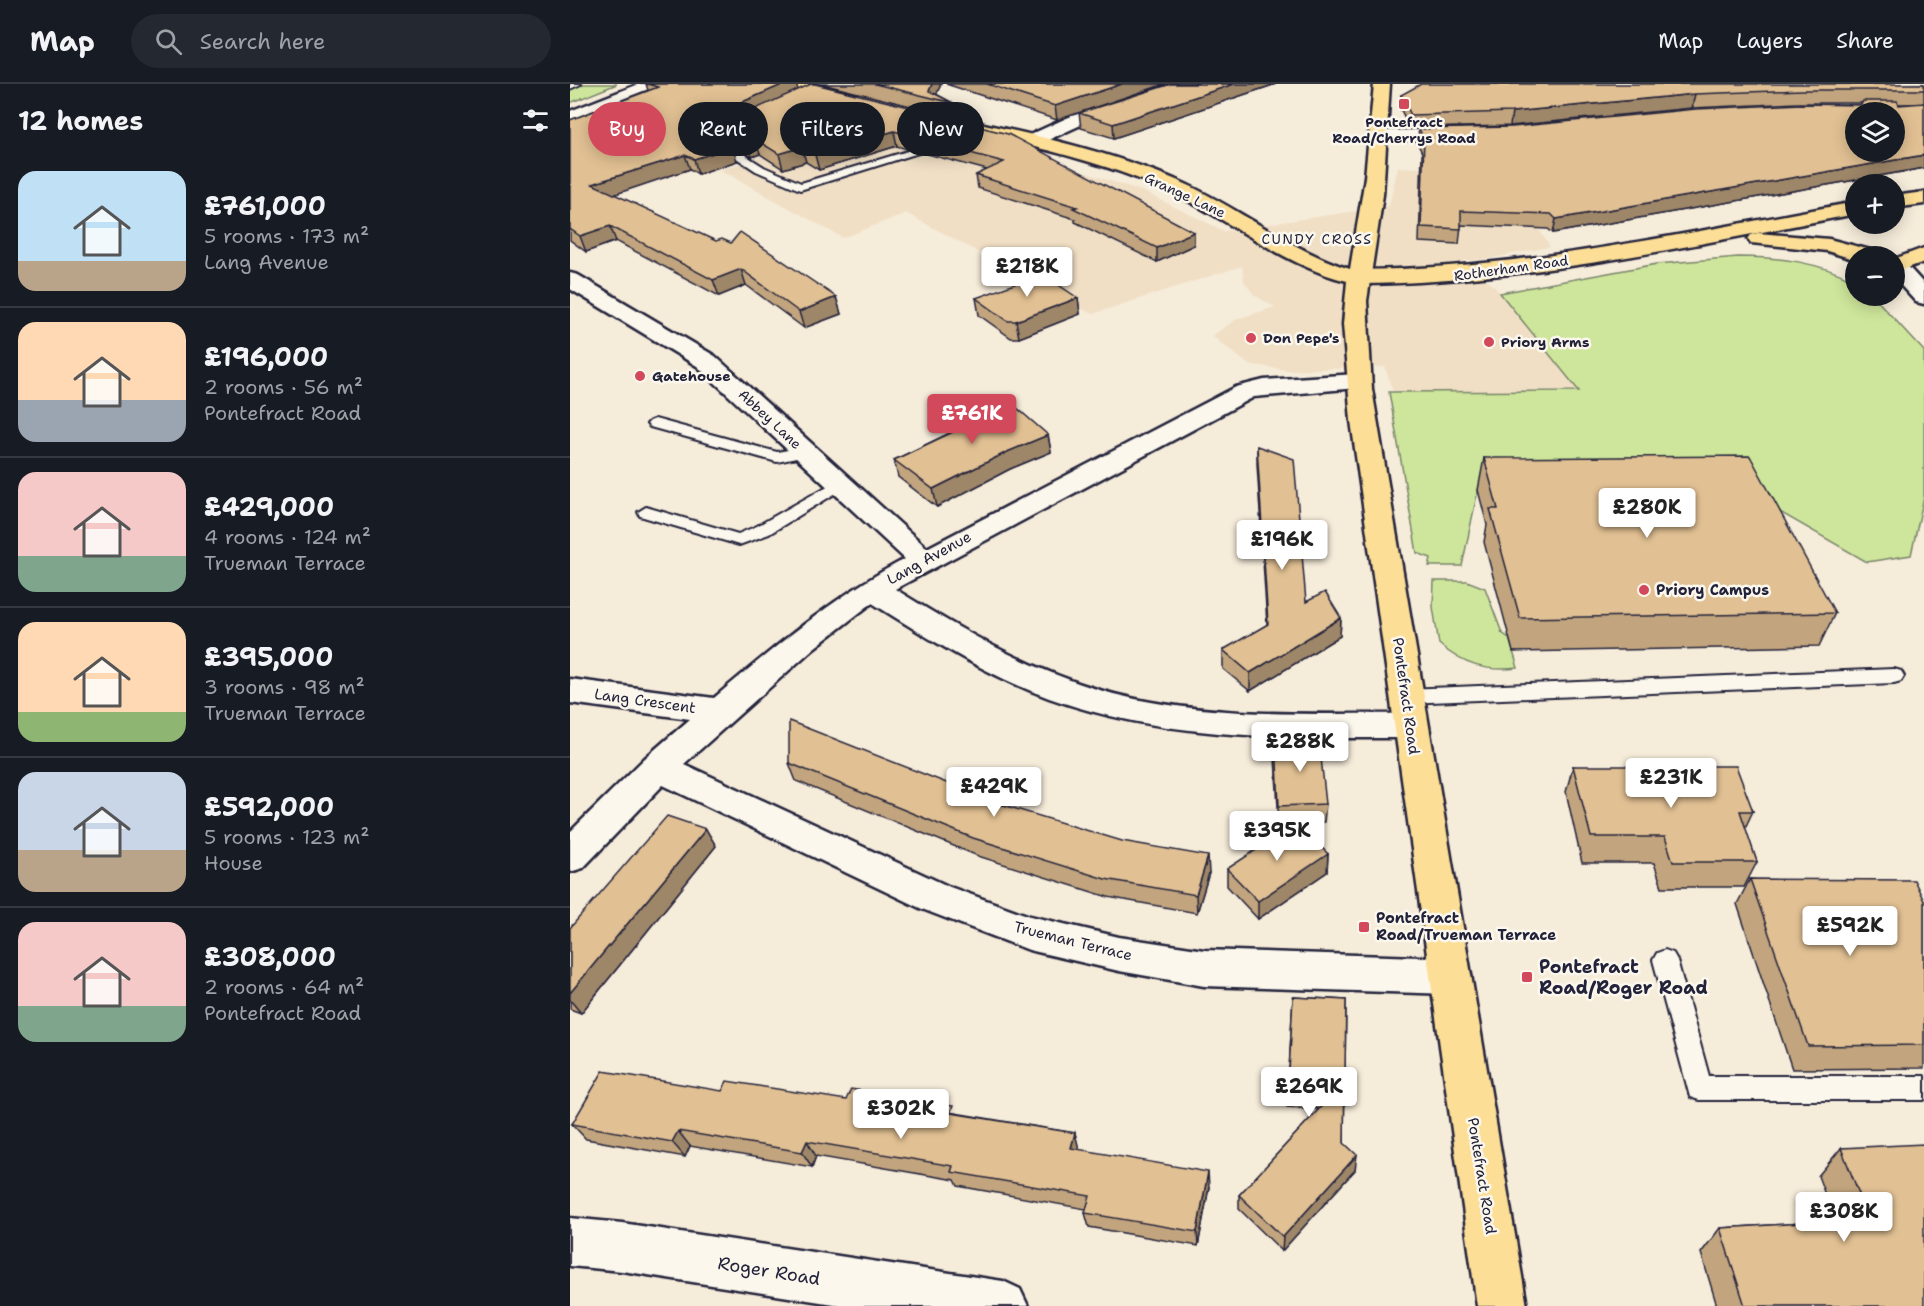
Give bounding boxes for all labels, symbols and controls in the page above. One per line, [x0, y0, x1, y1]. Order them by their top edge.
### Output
search box [131, 14, 551, 68]
text: Map [30, 22, 95, 60]
icon: search [152, 25, 185, 58]
text: Search here [200, 27, 325, 56]
text: Map [1658, 27, 1703, 55]
text: Layers [1736, 27, 1803, 55]
text: Share [1836, 27, 1894, 55]
marker: Pontefract Road/Cherrys Road [1397, 97, 1411, 111]
chip: Buy [588, 102, 666, 156]
chip: Rent [678, 102, 768, 156]
chip: Filters [780, 102, 885, 156]
chip: New [897, 102, 984, 156]
map controls [1845, 102, 1905, 306]
button: layers [1845, 102, 1905, 162]
text: 12 homes [18, 103, 143, 138]
icon: filters [519, 104, 552, 137]
place label: Pontefract Road/Cherrys Road [1332, 113, 1476, 147]
street label: Grange Lane [1142, 168, 1228, 222]
button: + [1845, 174, 1905, 234]
text: £761,000 [204, 188, 326, 223]
icon: home [66, 195, 138, 267]
text: 5 rooms · 173 m² [204, 223, 369, 249]
district label: CUNDY CROSS [1262, 230, 1372, 248]
button: − [1845, 246, 1905, 306]
pin: £218K [985, 247, 1069, 298]
text: Lang Avenue [204, 249, 329, 275]
street label: Rotherham Road [1453, 251, 1569, 285]
text: £218K [995, 253, 1059, 279]
place label: Don Pepe's [1263, 329, 1339, 347]
marker: Don Pepe's [1244, 331, 1258, 345]
place label: Priory Arms [1501, 333, 1589, 351]
marker: Priory Arms [1482, 335, 1496, 349]
text: £196,000 [204, 339, 328, 374]
icon: home [66, 346, 138, 418]
place label: Gatehouse [652, 367, 731, 385]
marker: Gatehouse [633, 369, 647, 383]
text: 2 rooms · 56 m² [204, 374, 363, 400]
street label: Abbey Lane [735, 385, 805, 453]
pin: £761K [930, 394, 1014, 445]
text: Pontefract Road [204, 400, 361, 426]
text: £761K [941, 400, 1003, 426]
pin: £280K [1605, 488, 1689, 539]
text: £429,000 [204, 489, 334, 524]
text: £280K [1613, 494, 1681, 520]
icon: home [66, 496, 138, 568]
pin: £196K [1240, 520, 1324, 571]
text: 4 rooms · 124 m² [204, 524, 371, 550]
text: £196K [1251, 526, 1313, 552]
street label: Lang Avenue [883, 527, 975, 589]
text: Trueman Terrace [204, 550, 366, 576]
place label: Priory Campus [1656, 580, 1769, 600]
marker: Priory Campus [1637, 583, 1651, 597]
street label: Pontefract Road [1388, 636, 1424, 756]
text: £395,000 [204, 639, 333, 674]
icon: home [66, 646, 138, 718]
text: 3 rooms · 98 m² [204, 674, 365, 700]
street label: Lang Crescent [593, 684, 697, 718]
text: Trueman Terrace [204, 700, 366, 726]
pin: £288K [1258, 722, 1342, 773]
text: £288K [1265, 728, 1335, 754]
pin: £231K [1629, 758, 1713, 809]
text: £231K [1639, 764, 1703, 790]
pin: £429K [952, 767, 1036, 818]
text: £429K [960, 773, 1028, 799]
text: £592,000 [204, 789, 334, 824]
icon: home [66, 796, 138, 868]
pin: £395K [1235, 811, 1319, 862]
text: £395K [1243, 817, 1311, 843]
text: 5 rooms · 123 m² [204, 824, 370, 850]
text: House [204, 850, 263, 876]
pin: £592K [1808, 906, 1892, 957]
place label: Pontefract Road/Trueman Terrace [1376, 908, 1556, 945]
text: £592K [1816, 912, 1884, 938]
street label: Trueman Terrace [1012, 917, 1134, 965]
marker: Pontefract Road/Trueman Terrace [1357, 920, 1371, 934]
text: £308,000 [204, 939, 336, 974]
icon: home [66, 946, 138, 1018]
place label: Pontefract Road/Roger Road [1539, 955, 1708, 1000]
marker: Pontefract Road/Roger Road [1520, 970, 1534, 984]
text: 2 rooms · 64 m² [204, 974, 364, 1000]
text: Pontefract Road [204, 1000, 361, 1026]
pin: £269K [1267, 1067, 1351, 1118]
text: £269K [1275, 1073, 1343, 1099]
pin: £302K [859, 1089, 943, 1140]
text: £302K [867, 1095, 935, 1121]
street label: Pontefract Road [1463, 1116, 1501, 1236]
pin: £308K [1802, 1192, 1886, 1243]
text: £308K [1810, 1198, 1878, 1224]
street label: Roger Road [716, 1251, 822, 1291]

